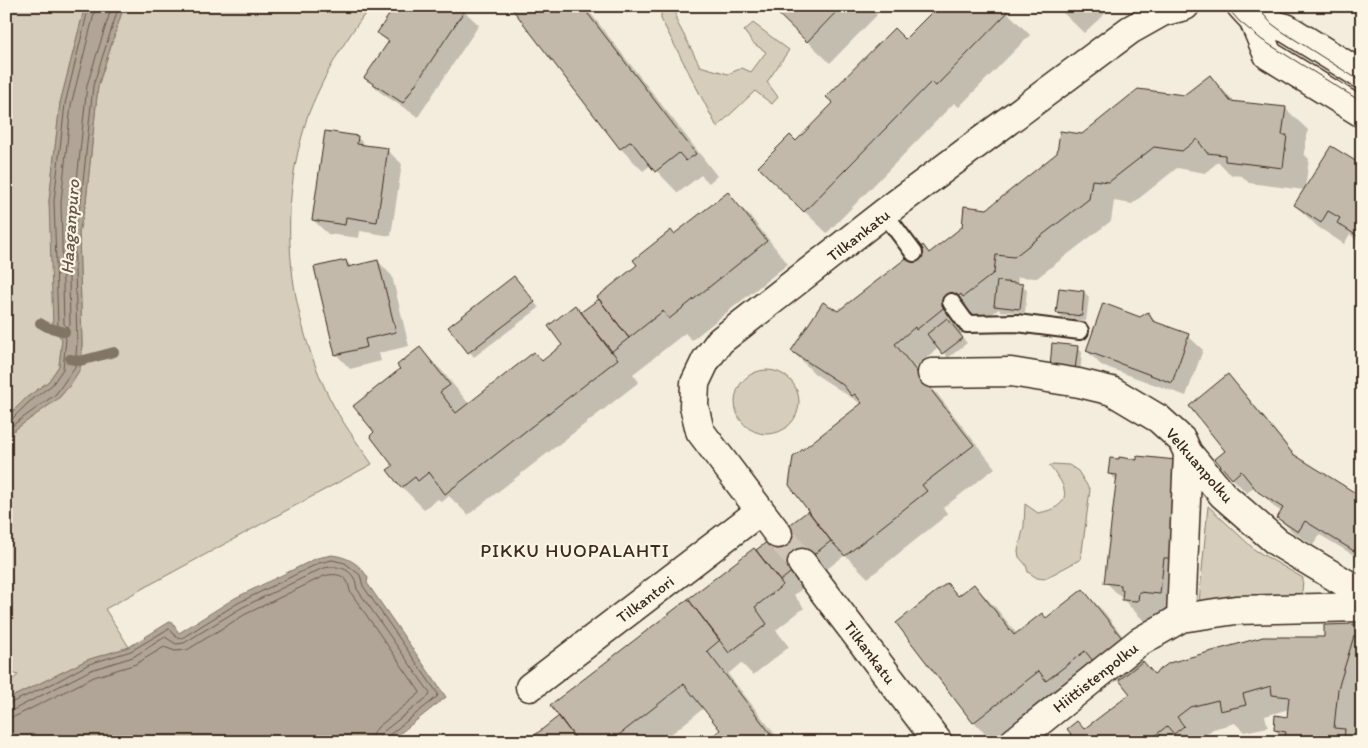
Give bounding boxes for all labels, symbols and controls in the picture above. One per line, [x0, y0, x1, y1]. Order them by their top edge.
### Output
water label: Haaganpuro [56, 178, 84, 275]
street label: Tilkankatu [823, 205, 893, 266]
street label: Velkuanpolku [1162, 424, 1238, 507]
district label: PIKKU HUOPALAHTI [480, 539, 670, 562]
street label: Tilkantori [613, 572, 678, 627]
street label: Tilkankatu [840, 617, 900, 688]
street label: Hiittistenpolku [1049, 638, 1142, 717]

